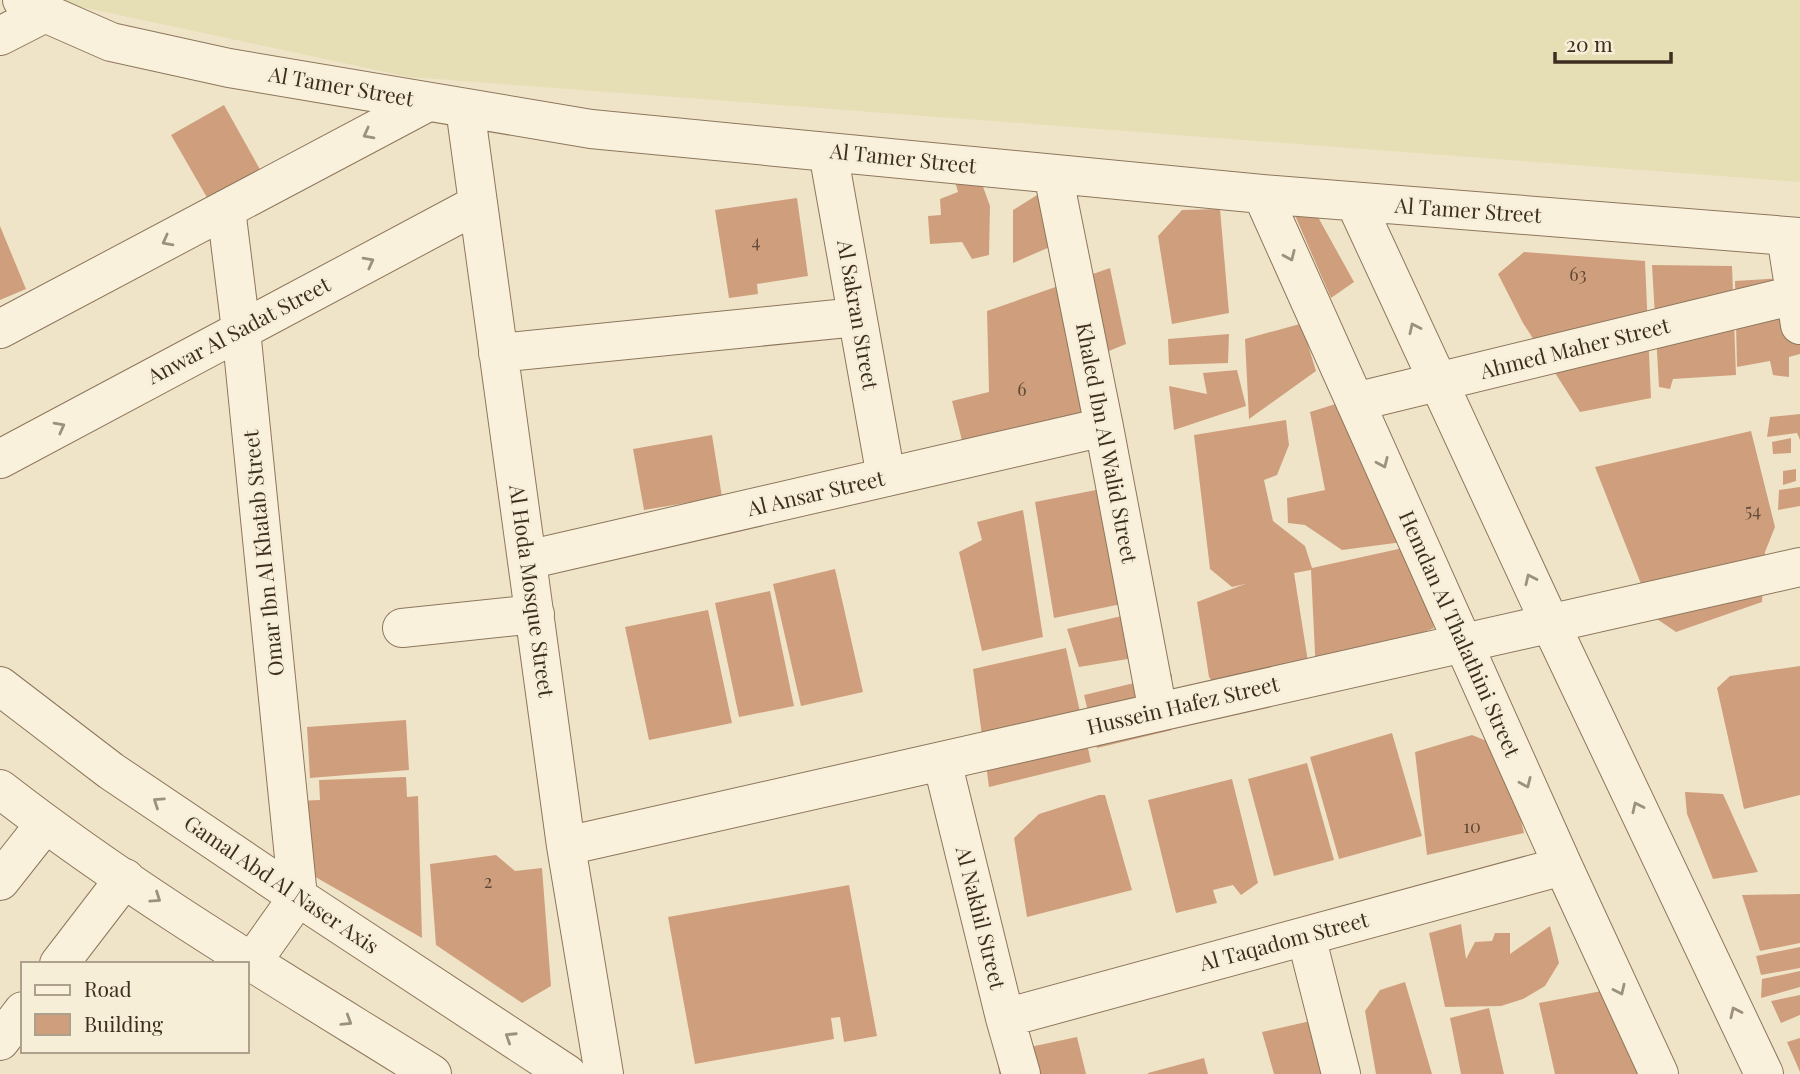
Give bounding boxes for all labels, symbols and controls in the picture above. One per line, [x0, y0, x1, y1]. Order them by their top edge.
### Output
scale bar [1555, 21, 1671, 65]
text: 20 m [1566, 29, 1613, 57]
street label: Al Tamer Street [266, 58, 417, 112]
one-way arrow [363, 126, 375, 140]
street label: Al Tamer Street [828, 135, 978, 179]
street label: Al Tamer Street [1393, 190, 1543, 228]
house number: 4 [752, 229, 761, 253]
one-way arrow [162, 232, 174, 246]
street label: Al Sakran Street [832, 236, 886, 392]
one-way arrow [1282, 249, 1296, 261]
one-way arrow [362, 257, 374, 270]
house number: 63 [1569, 262, 1587, 286]
street label: Anwar Al Sadat Street [141, 269, 335, 390]
street label: Ahmed Maher Street [1476, 310, 1673, 384]
street label: Khaled Ibn Al Walid Street [1071, 320, 1145, 566]
one-way arrow [1408, 323, 1422, 335]
house number: 6 [1017, 377, 1027, 401]
one-way arrow [53, 421, 65, 435]
street label: Omar Ibn Al Khatab Street [235, 428, 289, 678]
one-way arrow [1375, 456, 1389, 469]
street label: Al Ansar Street [743, 463, 887, 522]
street label: Al Hoda Mosque Street [504, 482, 562, 699]
house number: 54 [1745, 498, 1761, 522]
street label: Hemdan Al Thalathini Street [1394, 506, 1528, 761]
one-way arrow [1524, 574, 1538, 586]
street label: Hussein Hafez Street [1084, 668, 1282, 740]
one-way arrow [1518, 776, 1532, 788]
one-way arrow [152, 798, 165, 811]
one-way arrow [1632, 802, 1646, 814]
street label: Gamal Abd Al Naser Axis [179, 808, 385, 959]
house number: 10 [1463, 814, 1481, 838]
street label: Al Nakhil Street [950, 842, 1013, 992]
house number: 2 [484, 869, 492, 893]
one-way arrow [148, 890, 161, 903]
street label: Al Taqadom Street [1195, 904, 1371, 976]
legend [21, 962, 248, 1053]
text: Road [84, 974, 132, 1002]
one-way arrow [1612, 983, 1626, 995]
one-way arrow [1729, 1007, 1743, 1019]
text: Building [84, 1009, 163, 1037]
one-way arrow [340, 1013, 353, 1026]
one-way arrow [505, 1032, 518, 1045]

